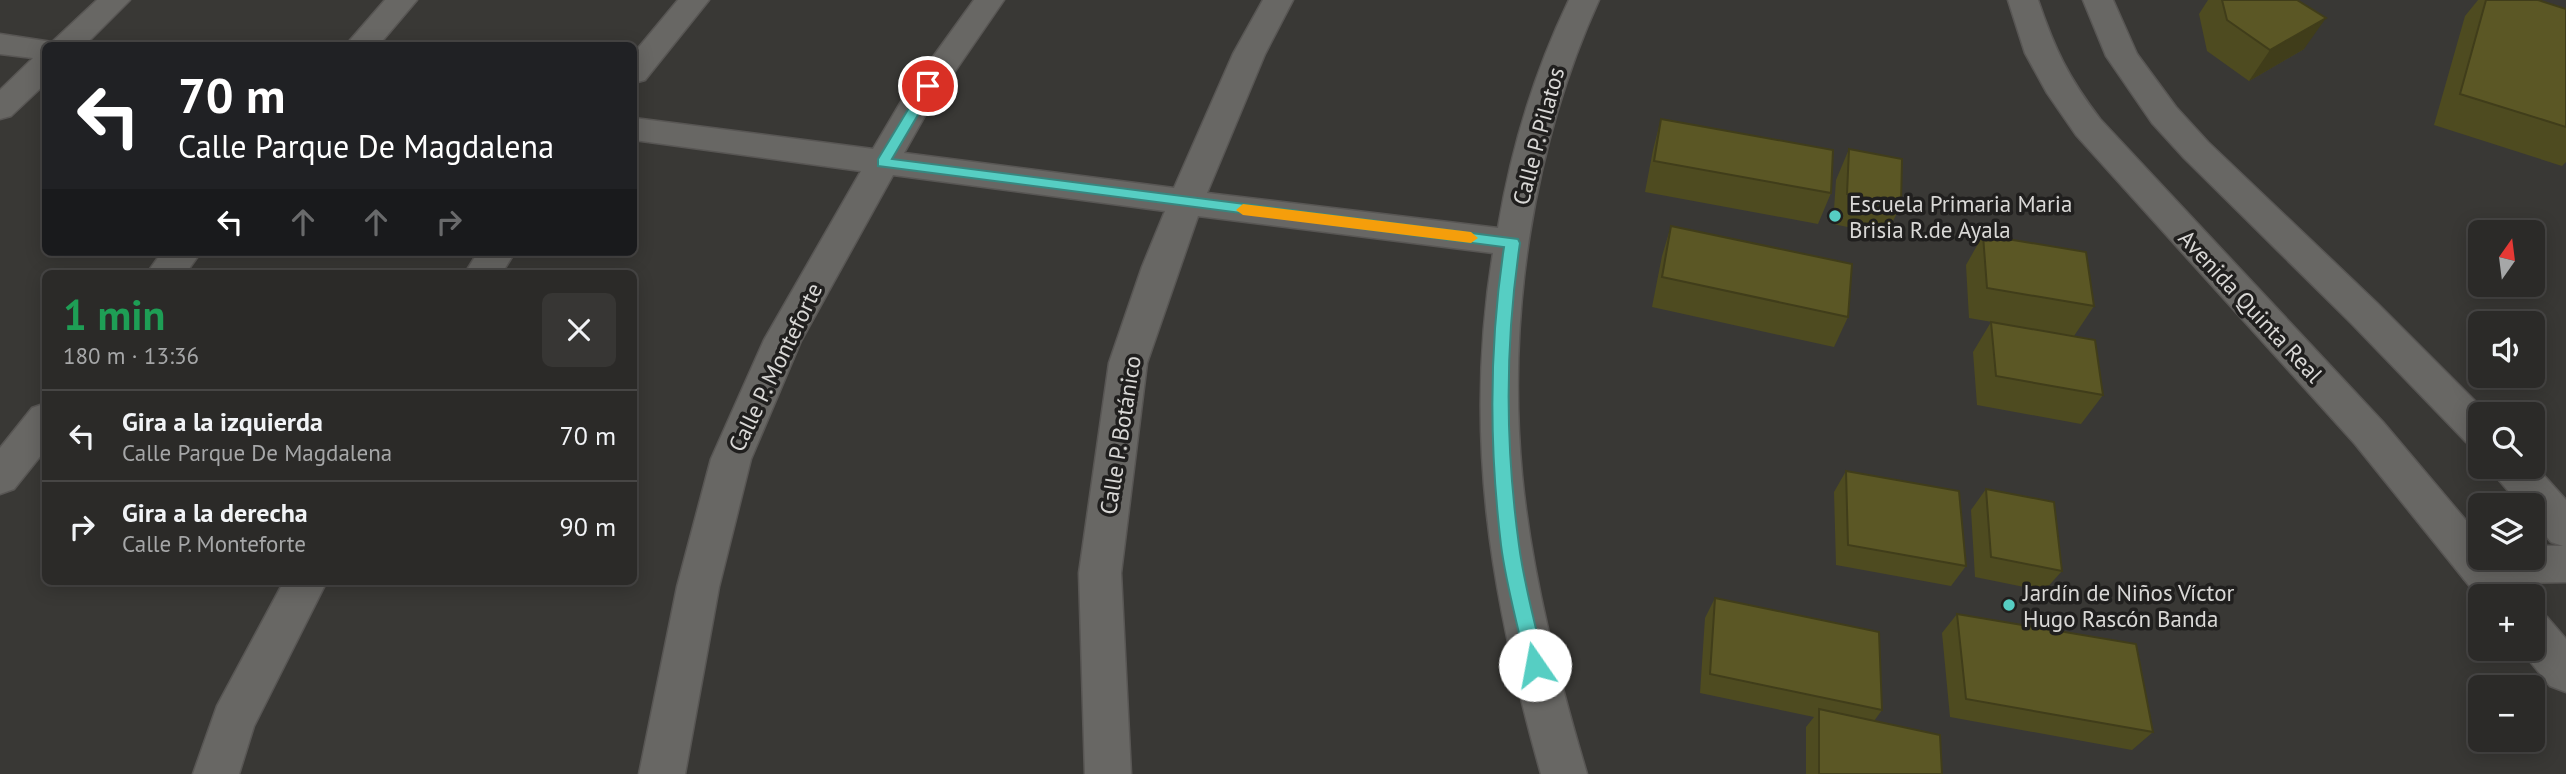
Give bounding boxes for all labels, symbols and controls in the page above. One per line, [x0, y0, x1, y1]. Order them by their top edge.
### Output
pin [898, 56, 958, 116]
text: 70 m [178, 63, 285, 127]
street label: Calle P. Pilatos [1506, 64, 1570, 208]
icon: arrive [909, 67, 947, 105]
icon: left [63, 70, 154, 161]
text: Calle Parque De Magdalena [178, 125, 554, 167]
place label: Escuela Primaria Maria Brisia R.de Ayala [1849, 189, 2072, 244]
icon: left [211, 203, 249, 241]
icon: ahead [284, 203, 322, 241]
icon: ahead [357, 203, 395, 241]
icon: right [430, 203, 468, 241]
marker: Escuela Primaria Maria Brisia R.de Ayala [1827, 208, 1843, 224]
north arrow [2468, 220, 2544, 298]
map controls [2468, 220, 2545, 752]
street label: Avenida Quinta Real [2173, 224, 2329, 389]
street label: Calle P. Monteforte [722, 278, 828, 456]
text: 1 min [63, 287, 165, 342]
button: close [542, 293, 616, 367]
button: sound [2468, 311, 2545, 388]
text: 180 m · 13:36 [63, 341, 199, 370]
street label: Calle P. Botánico [1093, 354, 1147, 516]
button: search [2468, 402, 2545, 479]
text: Gira a la izquierda [122, 405, 323, 438]
icon: left [63, 417, 101, 455]
text: 70 m [560, 419, 616, 452]
text: Calle Parque De Magdalena [122, 438, 392, 467]
button: layers [2468, 493, 2545, 570]
text: Gira a la derecha [122, 496, 308, 529]
icon: right [63, 508, 101, 546]
text: 90 m [560, 510, 616, 543]
text: Calle P. Monteforte [122, 529, 306, 558]
place label: Jardín de Niños Víctor Hugo Rascón Banda [2022, 578, 2234, 633]
button: + [2468, 584, 2545, 661]
marker: Jardín de Niños Víctor Hugo Rascón Banda [2001, 597, 2017, 613]
position arrow [1498, 628, 1572, 702]
button: − [2468, 675, 2545, 752]

